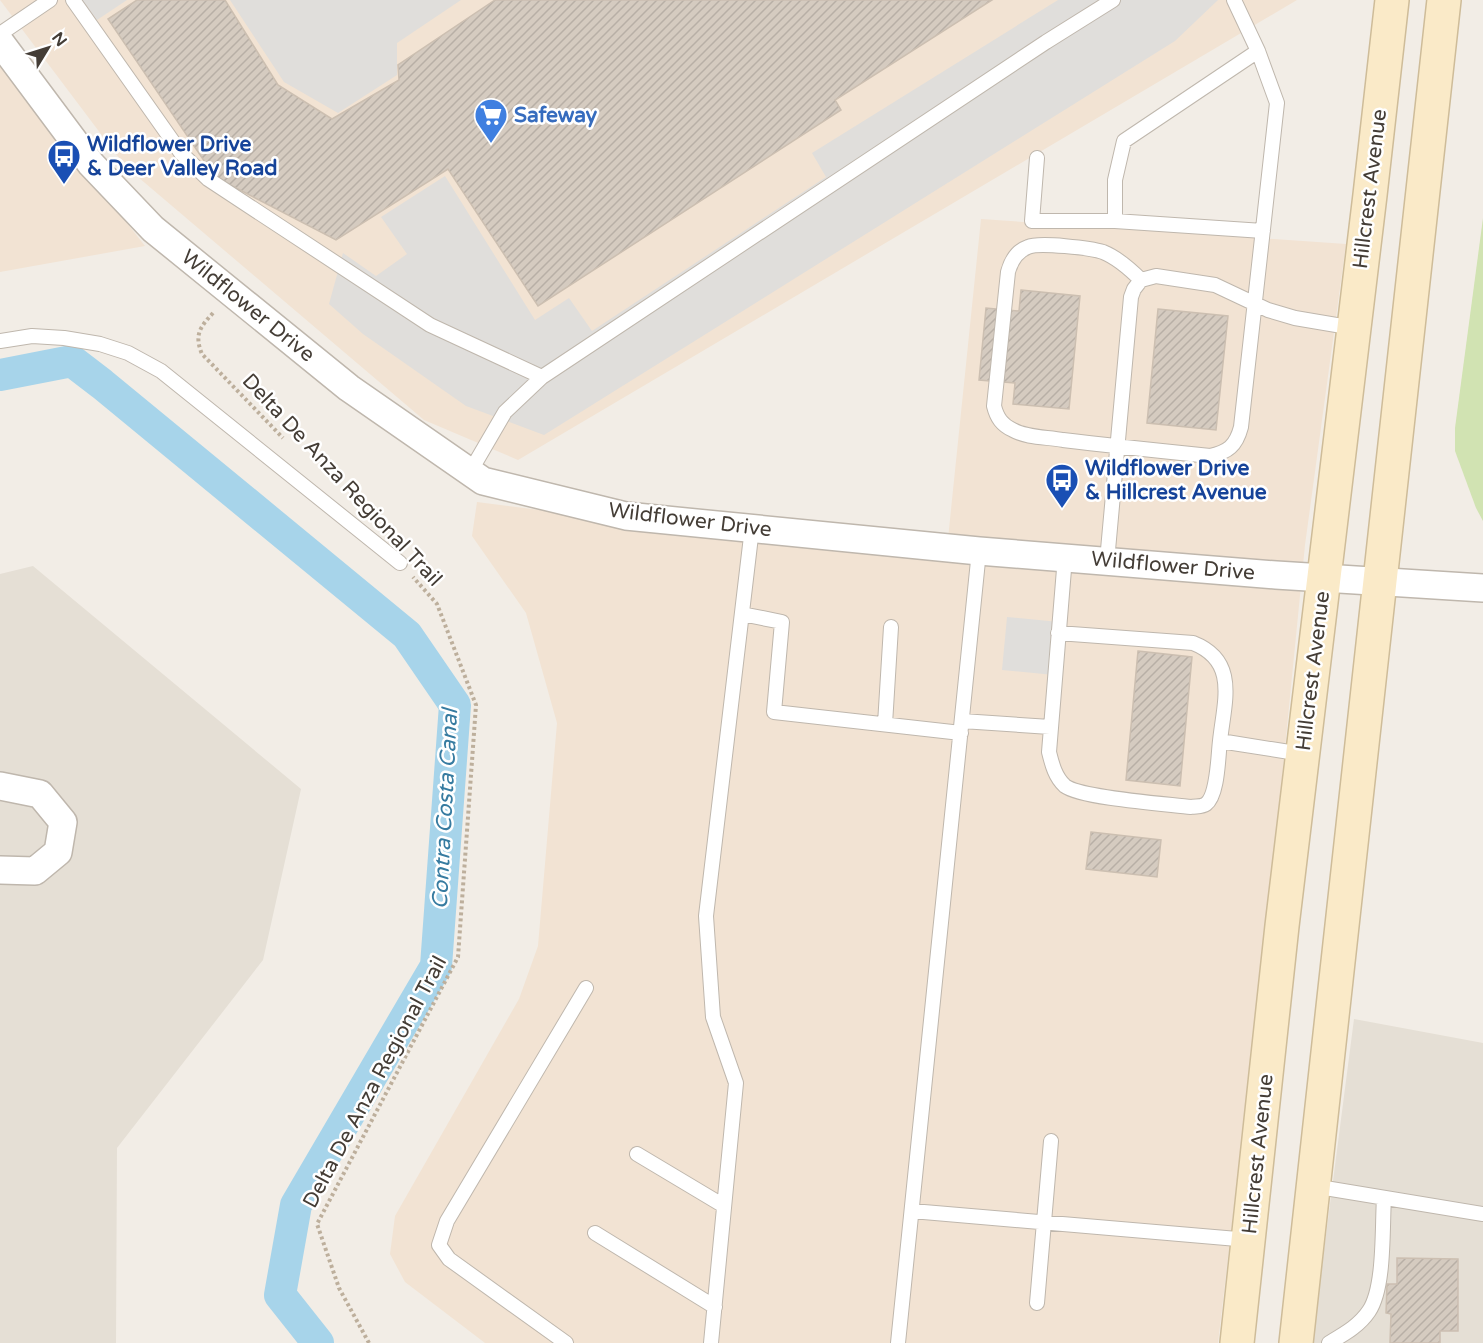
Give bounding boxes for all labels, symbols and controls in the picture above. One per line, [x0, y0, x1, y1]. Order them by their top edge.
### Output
north arrow [18, 18, 78, 78]
text: N [47, 28, 71, 51]
supermarket icon: Safeway [473, 97, 509, 144]
place label: Safeway [514, 103, 598, 128]
street label: Hillcrest Avenue [1348, 108, 1392, 270]
place label: Wildflower Drive & Deer Valley Road [87, 132, 277, 181]
bus stop icon: Wildflower Drive & Deer Valley Road [46, 138, 82, 185]
street label: Wildflower Drive [176, 245, 320, 367]
street label: Delta De Anza Regional Trail [237, 368, 447, 592]
place label: Wildflower Drive & Hillcrest Avenue [1085, 456, 1267, 505]
bus stop icon: Wildflower Drive & Hillcrest Avenue [1044, 462, 1080, 509]
street label: Wildflower Drive [607, 498, 773, 542]
street label: Wildflower Drive [1090, 546, 1256, 586]
street label: Hillcrest Avenue [1291, 590, 1335, 752]
water label: Contra Costa Canal [427, 706, 463, 910]
street label: Delta De Anza Regional Trail [298, 952, 452, 1212]
street label: Hillcrest Avenue [1237, 1073, 1279, 1235]

